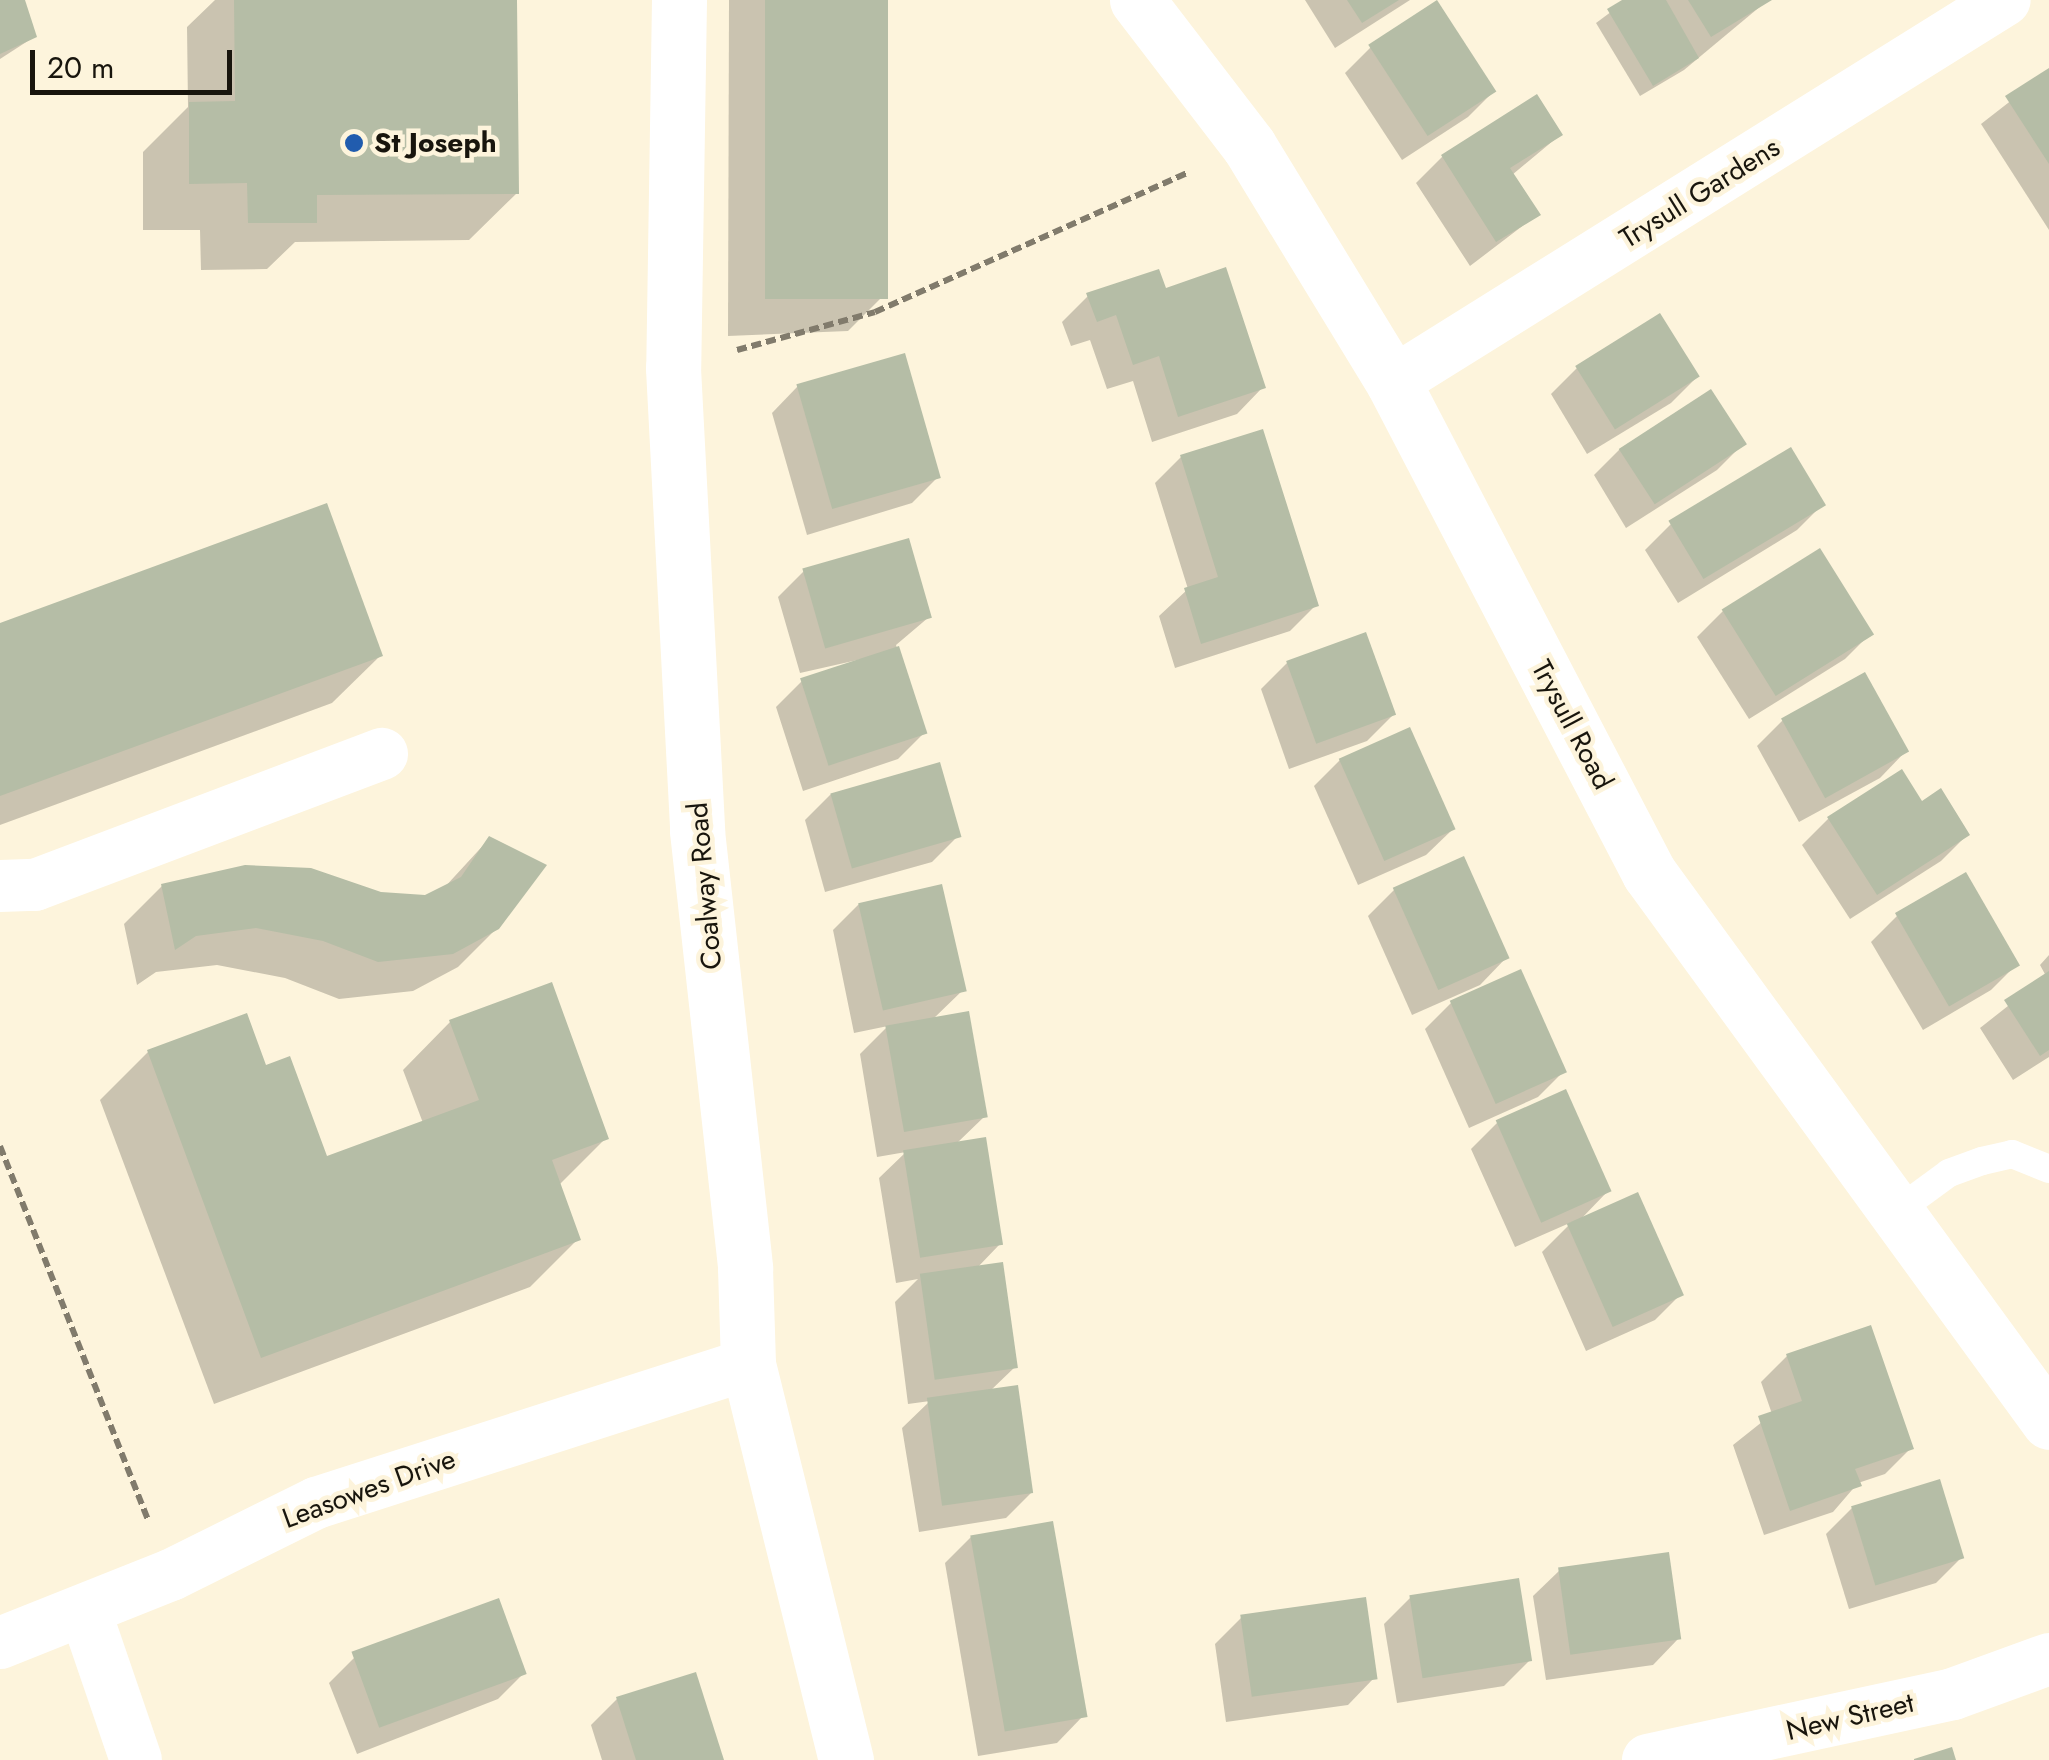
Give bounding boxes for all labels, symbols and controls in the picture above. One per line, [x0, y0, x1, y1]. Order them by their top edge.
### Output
scale bar [35, 30, 238, 92]
text: 20 m [47, 46, 114, 89]
place label: St Joseph [374, 126, 497, 160]
street label: Trysull Gardens [1614, 131, 1786, 255]
marker: St Joseph [343, 132, 365, 154]
street label: Trysull Road [1524, 655, 1620, 795]
street label: Coalway Road [681, 801, 729, 971]
street label: Leasowes Drive [278, 1442, 460, 1536]
street label: New Street [1783, 1686, 1917, 1748]

